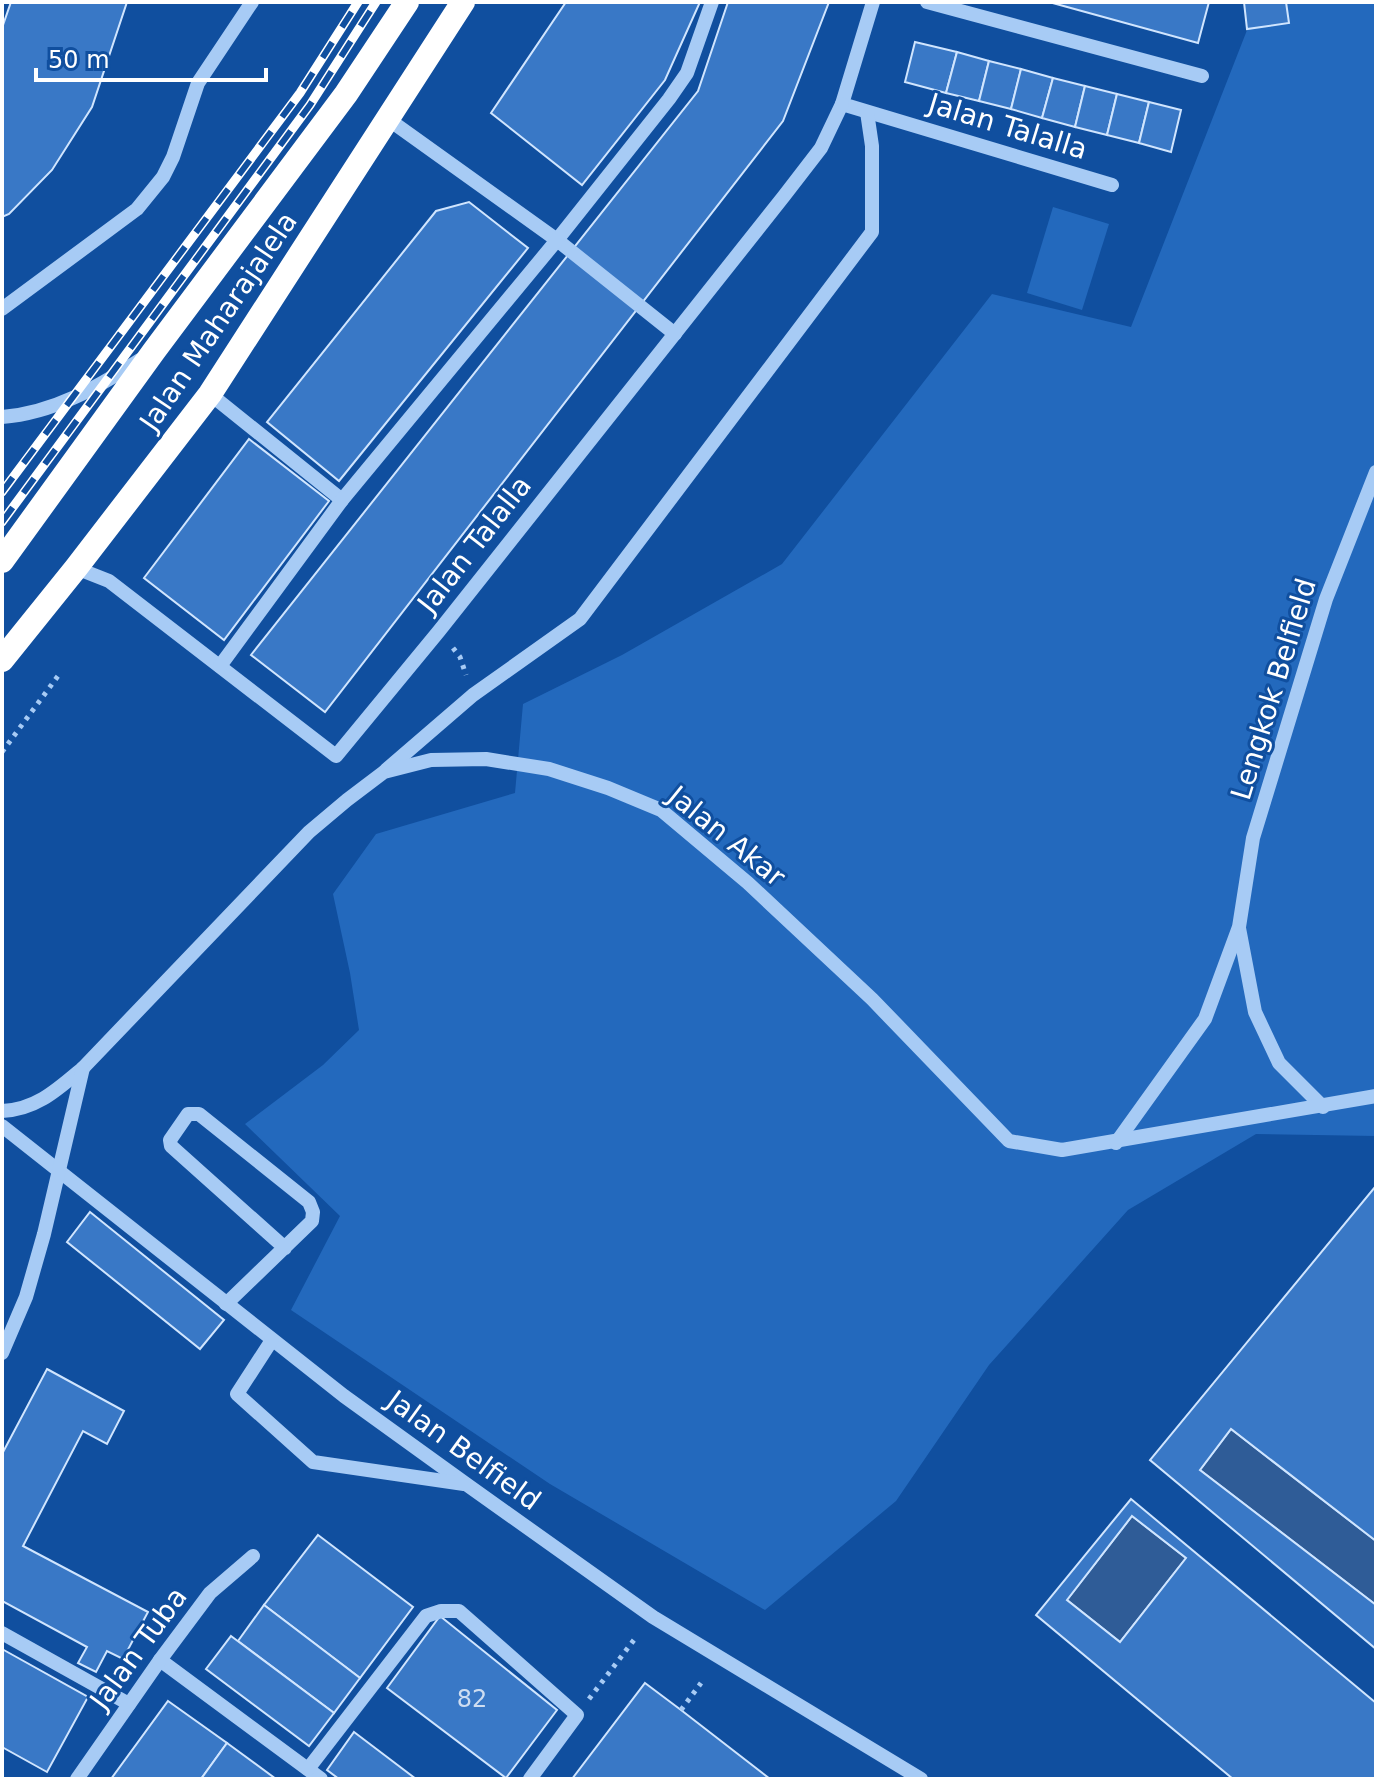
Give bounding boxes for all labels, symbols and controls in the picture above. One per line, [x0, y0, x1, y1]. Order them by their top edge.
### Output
scale bar [36, 32, 266, 82]
text: 50 m [48, 46, 110, 74]
street label: Jalan Talalla [923, 86, 1091, 166]
street label: Jalan Maharajalela [132, 206, 304, 439]
street label: Jalan Talalla [410, 469, 538, 621]
street label: Lengkok Belfield [1224, 574, 1323, 804]
street label: Jalan Akar [660, 778, 792, 894]
street label: Jalan Belfield [379, 1382, 547, 1517]
street label: Jalan Tuba [82, 1581, 194, 1717]
house number: 82 [457, 1685, 487, 1713]

